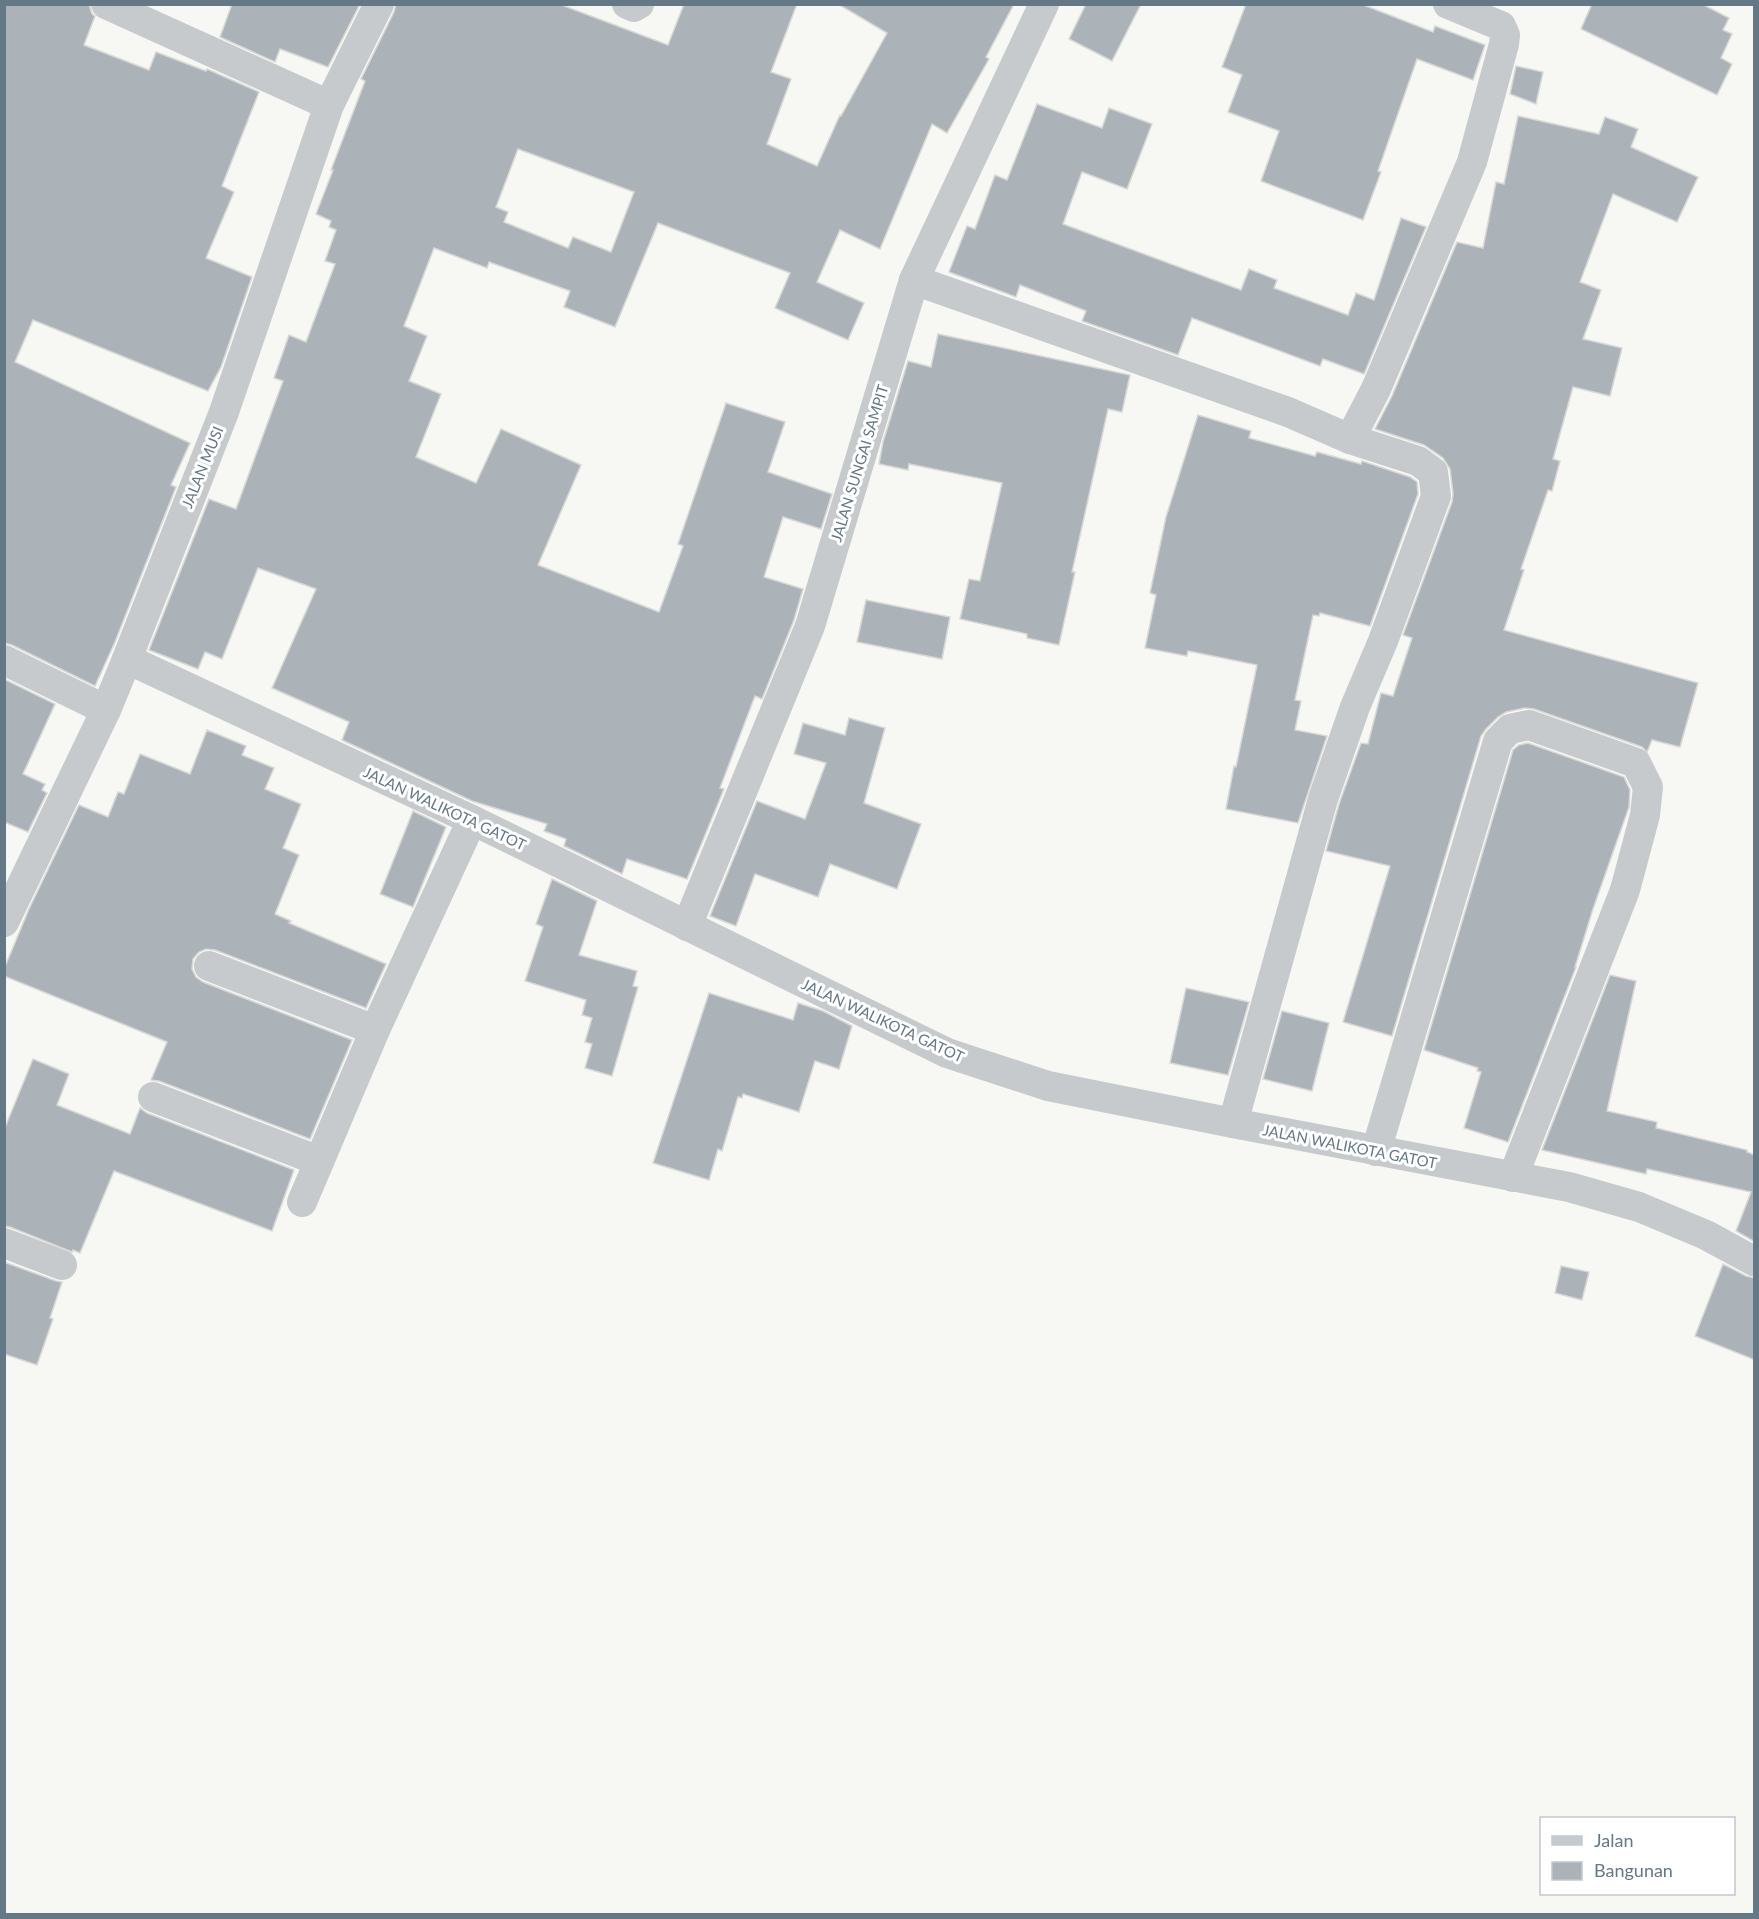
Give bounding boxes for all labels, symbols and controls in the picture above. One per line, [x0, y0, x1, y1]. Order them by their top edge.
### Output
street label: JALAN SUNGAI SAMPIT [827, 382, 892, 544]
street label: JALAN MUSI [177, 423, 227, 511]
street label: JALAN WALIKOTA GATOT [361, 762, 529, 854]
street label: JALAN WALIKOTA GATOT [799, 974, 967, 1066]
street label: JALAN WALIKOTA GATOT [1261, 1120, 1439, 1172]
legend [1540, 1817, 1735, 1895]
text: Jalan [1594, 1829, 1633, 1851]
text: Bangunan [1594, 1859, 1673, 1881]

